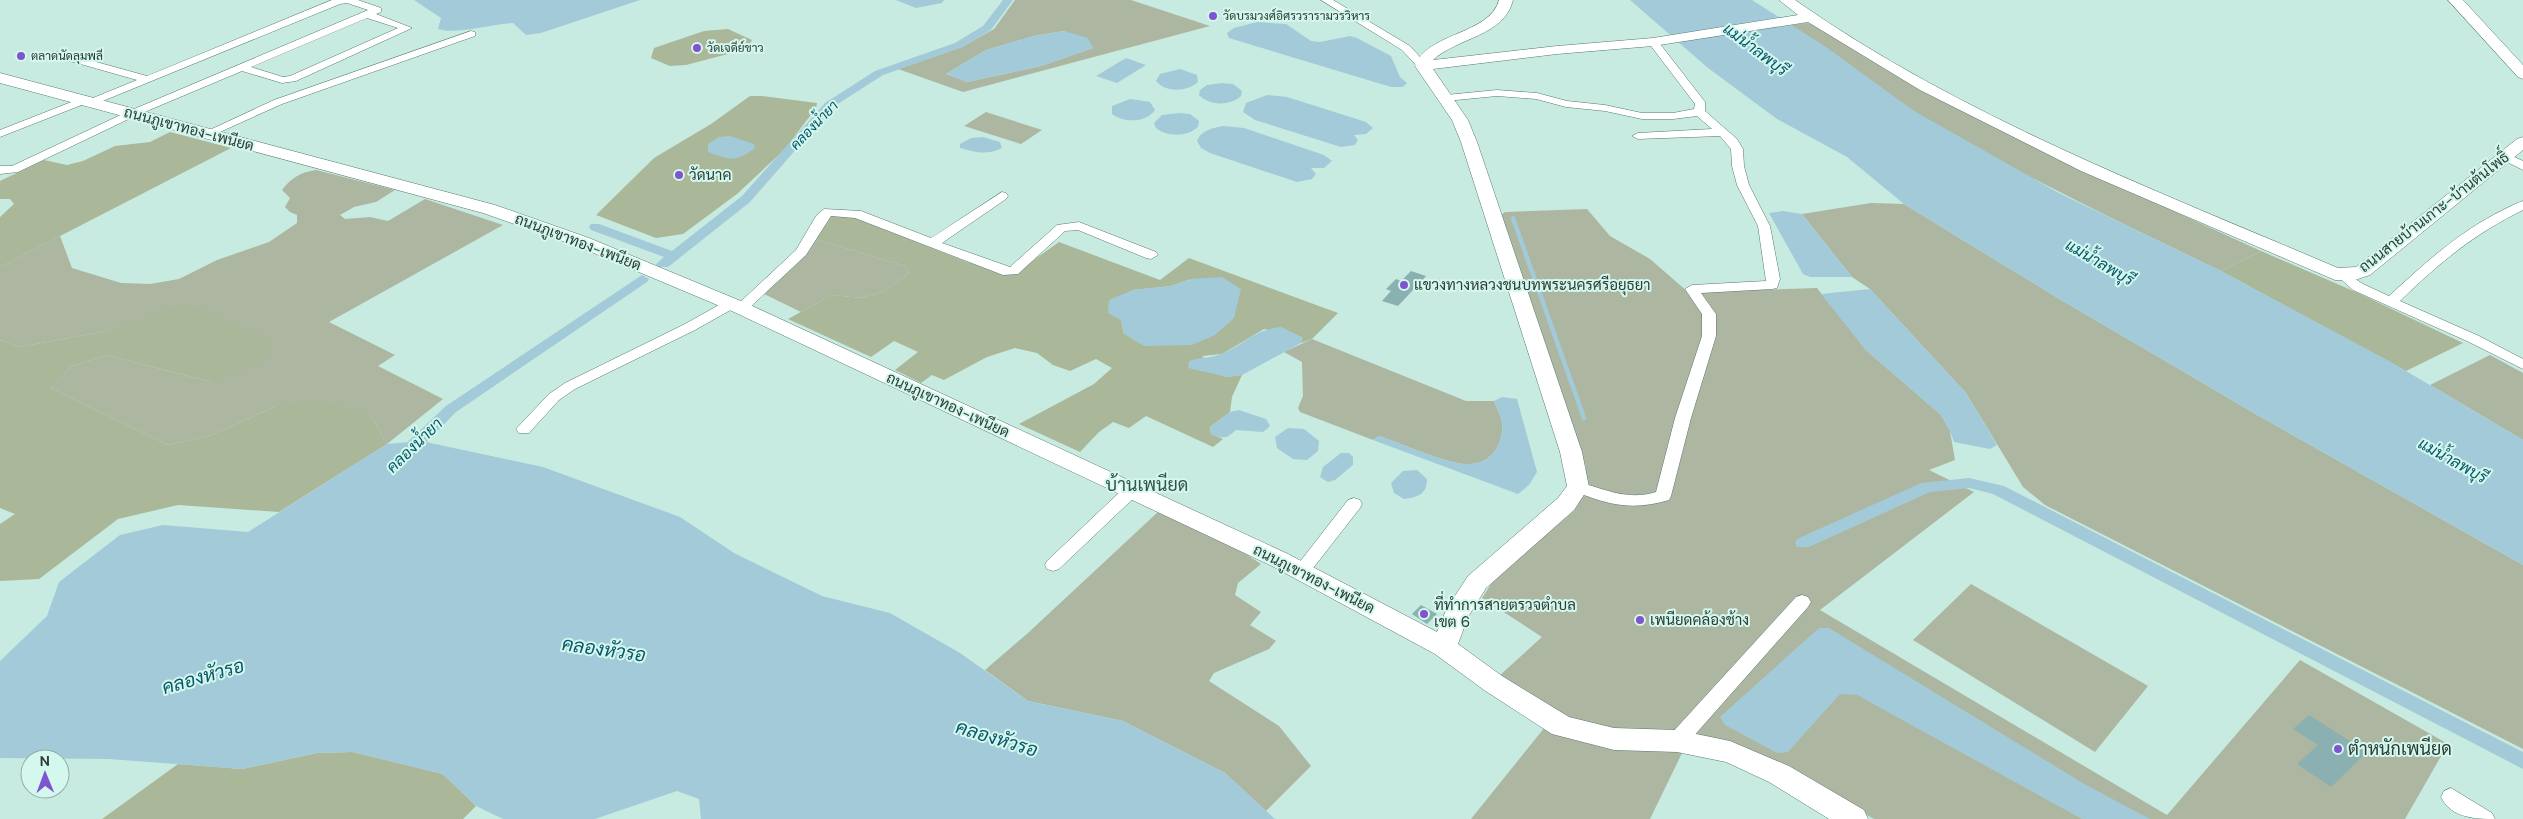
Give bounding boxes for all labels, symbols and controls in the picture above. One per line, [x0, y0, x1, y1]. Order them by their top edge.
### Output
place label: วัดบรมวงศ์อิศรวรารามวรวิหาร [1223, 8, 1370, 24]
marker: วัดบรมวงศ์อิศรวรารามวรวิหาร [1207, 10, 1219, 22]
water label: แม่น้ำลพบุรี [1718, 15, 1796, 82]
place label: วัดเจดีย์ขาว [707, 40, 764, 56]
marker: วัดเจดีย์ขาว [691, 42, 703, 54]
place label: ตลาดนัดลุมพลี [31, 48, 103, 65]
marker: ตลาดนัดลุมพลี [15, 50, 27, 62]
water label: คลองน้ำยา [784, 94, 842, 153]
street label: ถนนภูเขาทอง-เพนียด [122, 102, 256, 156]
street label: ถนนสายบ้านเกาะ-บ้านต้นโพธิ์ [2352, 143, 2513, 277]
place label: วัดนาค [689, 165, 731, 185]
marker: วัดนาค [673, 169, 685, 181]
street label: ถนนภูเขาทอง-เพนียด [512, 209, 644, 275]
water label: แม่น้ำลพบุรี [2061, 231, 2141, 292]
place label: แขวงทางหลวงชนบทพระนครศรีอยุธยา [1414, 275, 1651, 296]
marker: แขวงทางหลวงชนบทพระนครศรีอยุธยา [1398, 279, 1410, 291]
street label: ถนนภูเขาทอง-เพนียด [883, 368, 1013, 442]
water label: คลองน้ำยา [379, 410, 447, 477]
water label: แม่น้ำลพบุรี [2414, 429, 2494, 490]
district label: บ้านเพนียด [1106, 472, 1188, 497]
street label: ถนนภูเขาทอง-เพนียด [1250, 540, 1378, 618]
place label: ที่ทำการสายตรวจตำบล เขต 6 [1434, 590, 1576, 632]
marker: ที่ทำการสายตรวจตำบล เขต 6 [1418, 608, 1430, 620]
place label: เพนียดคล้องช้าง [1650, 610, 1749, 630]
marker: เพนียดคล้องช้าง [1634, 614, 1646, 626]
water label: คลองหัวรอ [560, 631, 647, 668]
water label: คลองหัวรอ [159, 653, 247, 700]
water label: คลองหัวรอ [953, 714, 1041, 763]
place label: ตำหนักเพนียด [2348, 736, 2452, 761]
marker: ตำหนักเพนียด [2332, 743, 2344, 755]
north arrow [20, 749, 70, 799]
text: N [40, 752, 50, 770]

